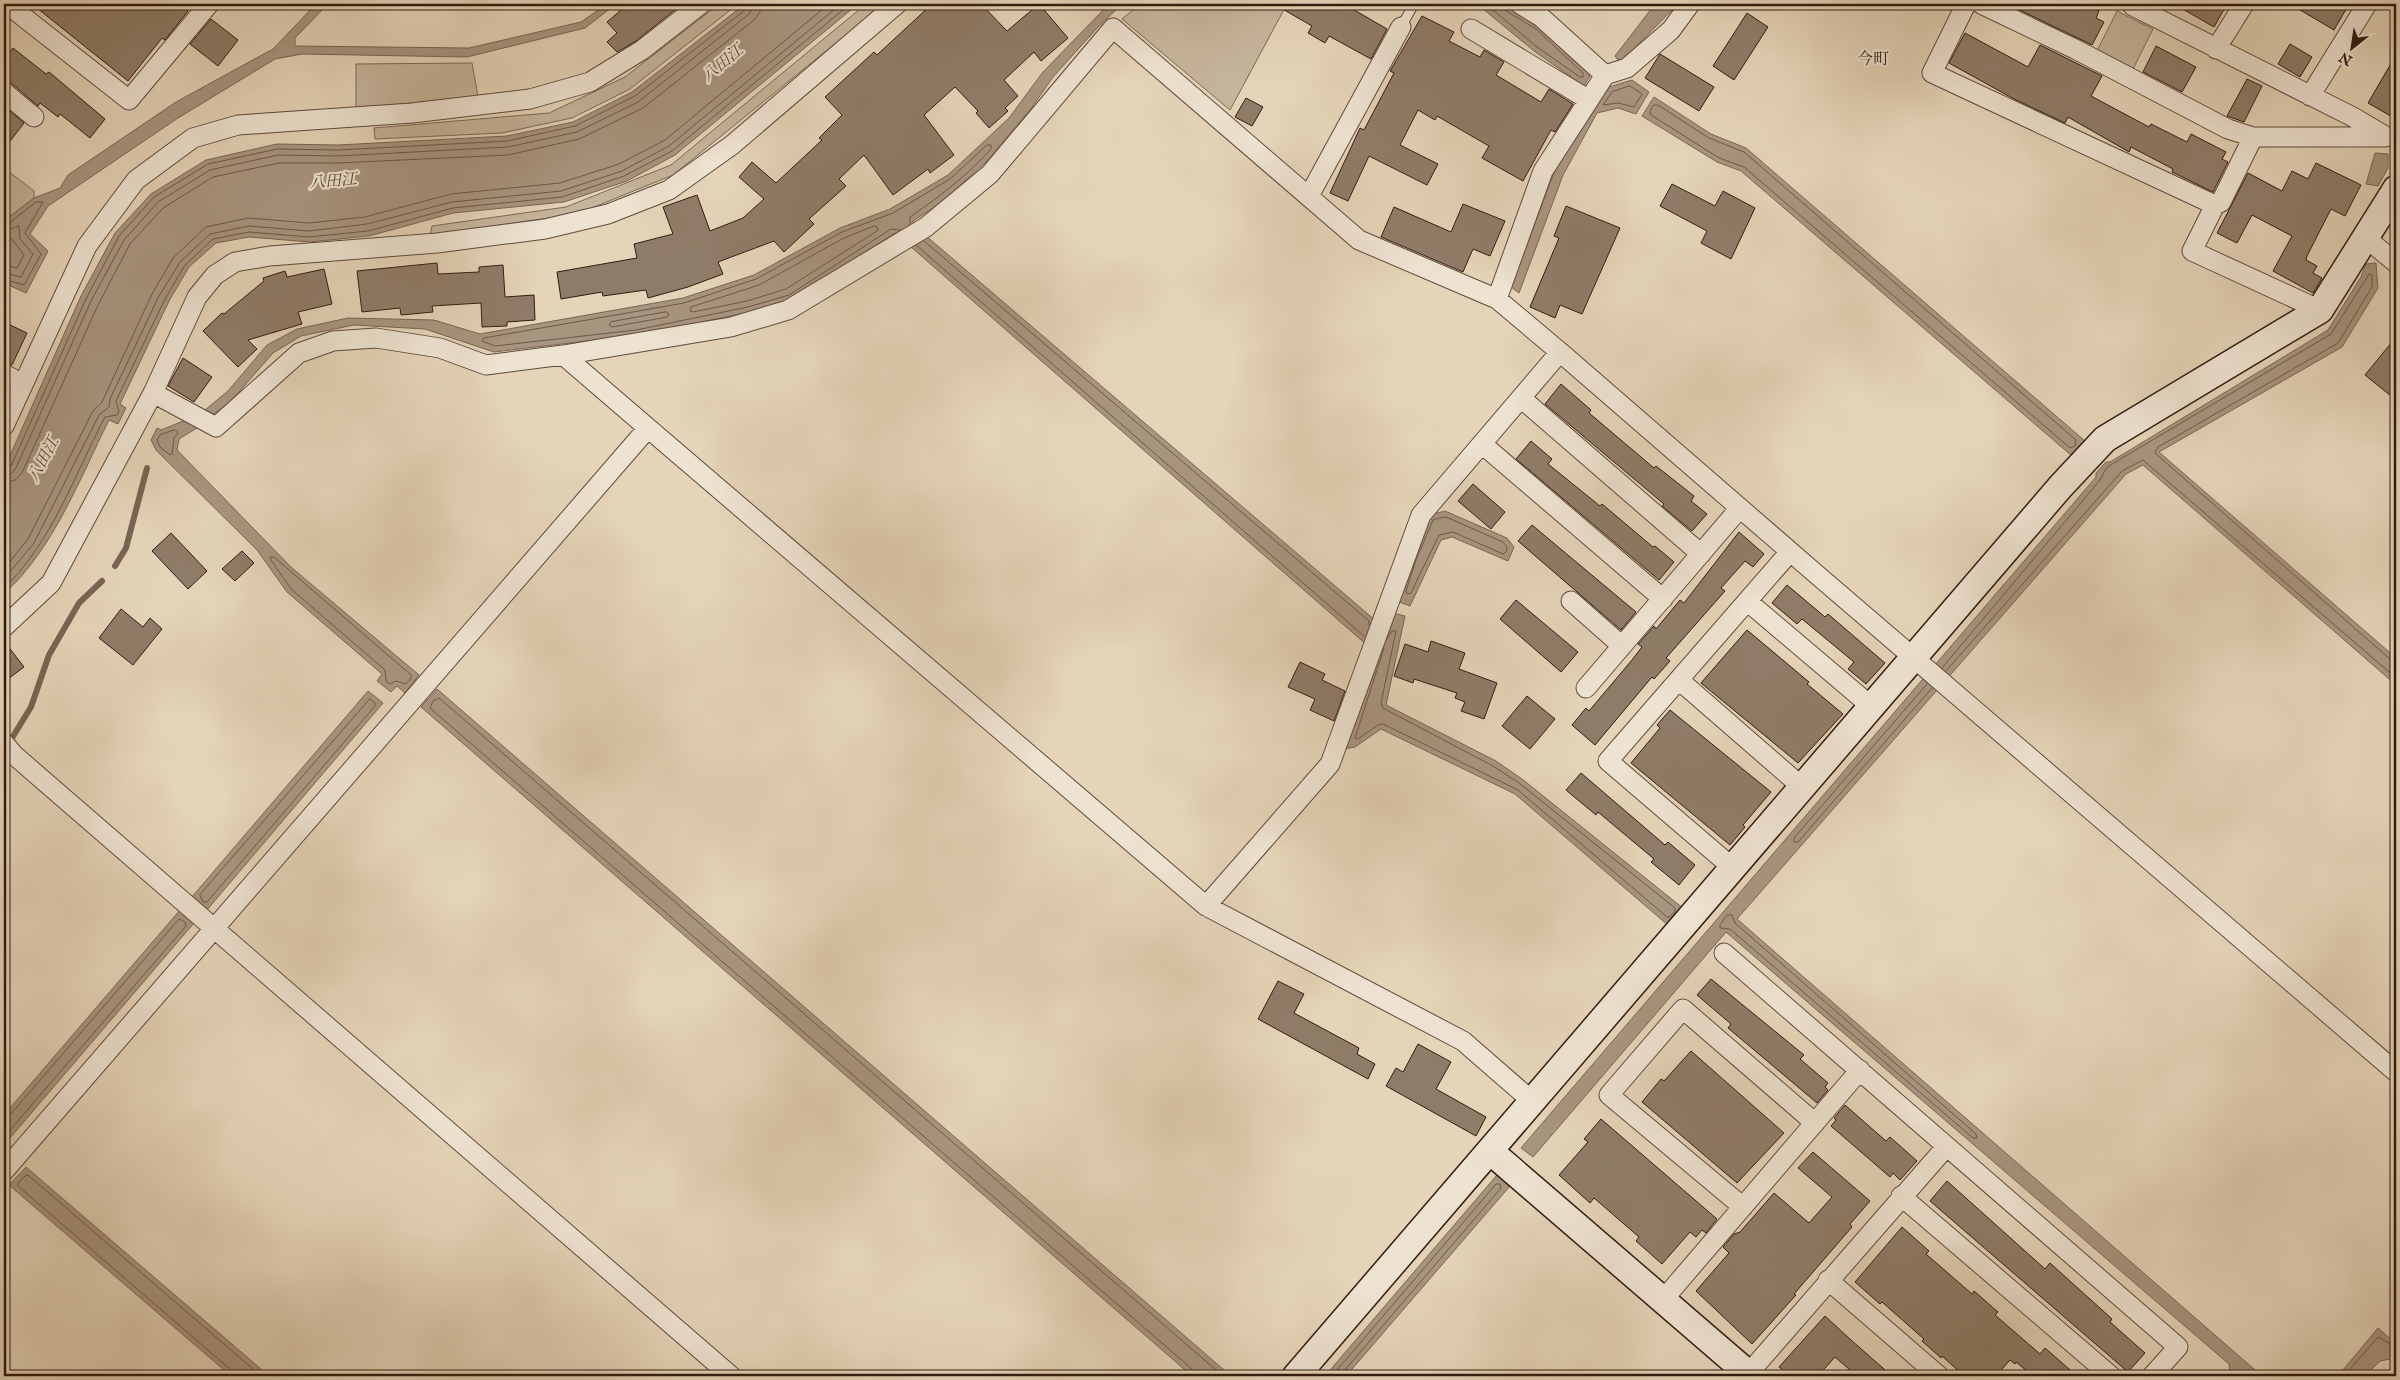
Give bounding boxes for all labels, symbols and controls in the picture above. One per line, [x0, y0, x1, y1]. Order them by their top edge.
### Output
north arrow [2328, 22, 2378, 72]
water label: 八田江 [698, 40, 749, 87]
text: N [2336, 48, 2357, 70]
district label: 今町 [1857, 50, 1889, 70]
water label: 八田江 [308, 170, 360, 194]
water label: 八田江 [24, 432, 65, 486]

